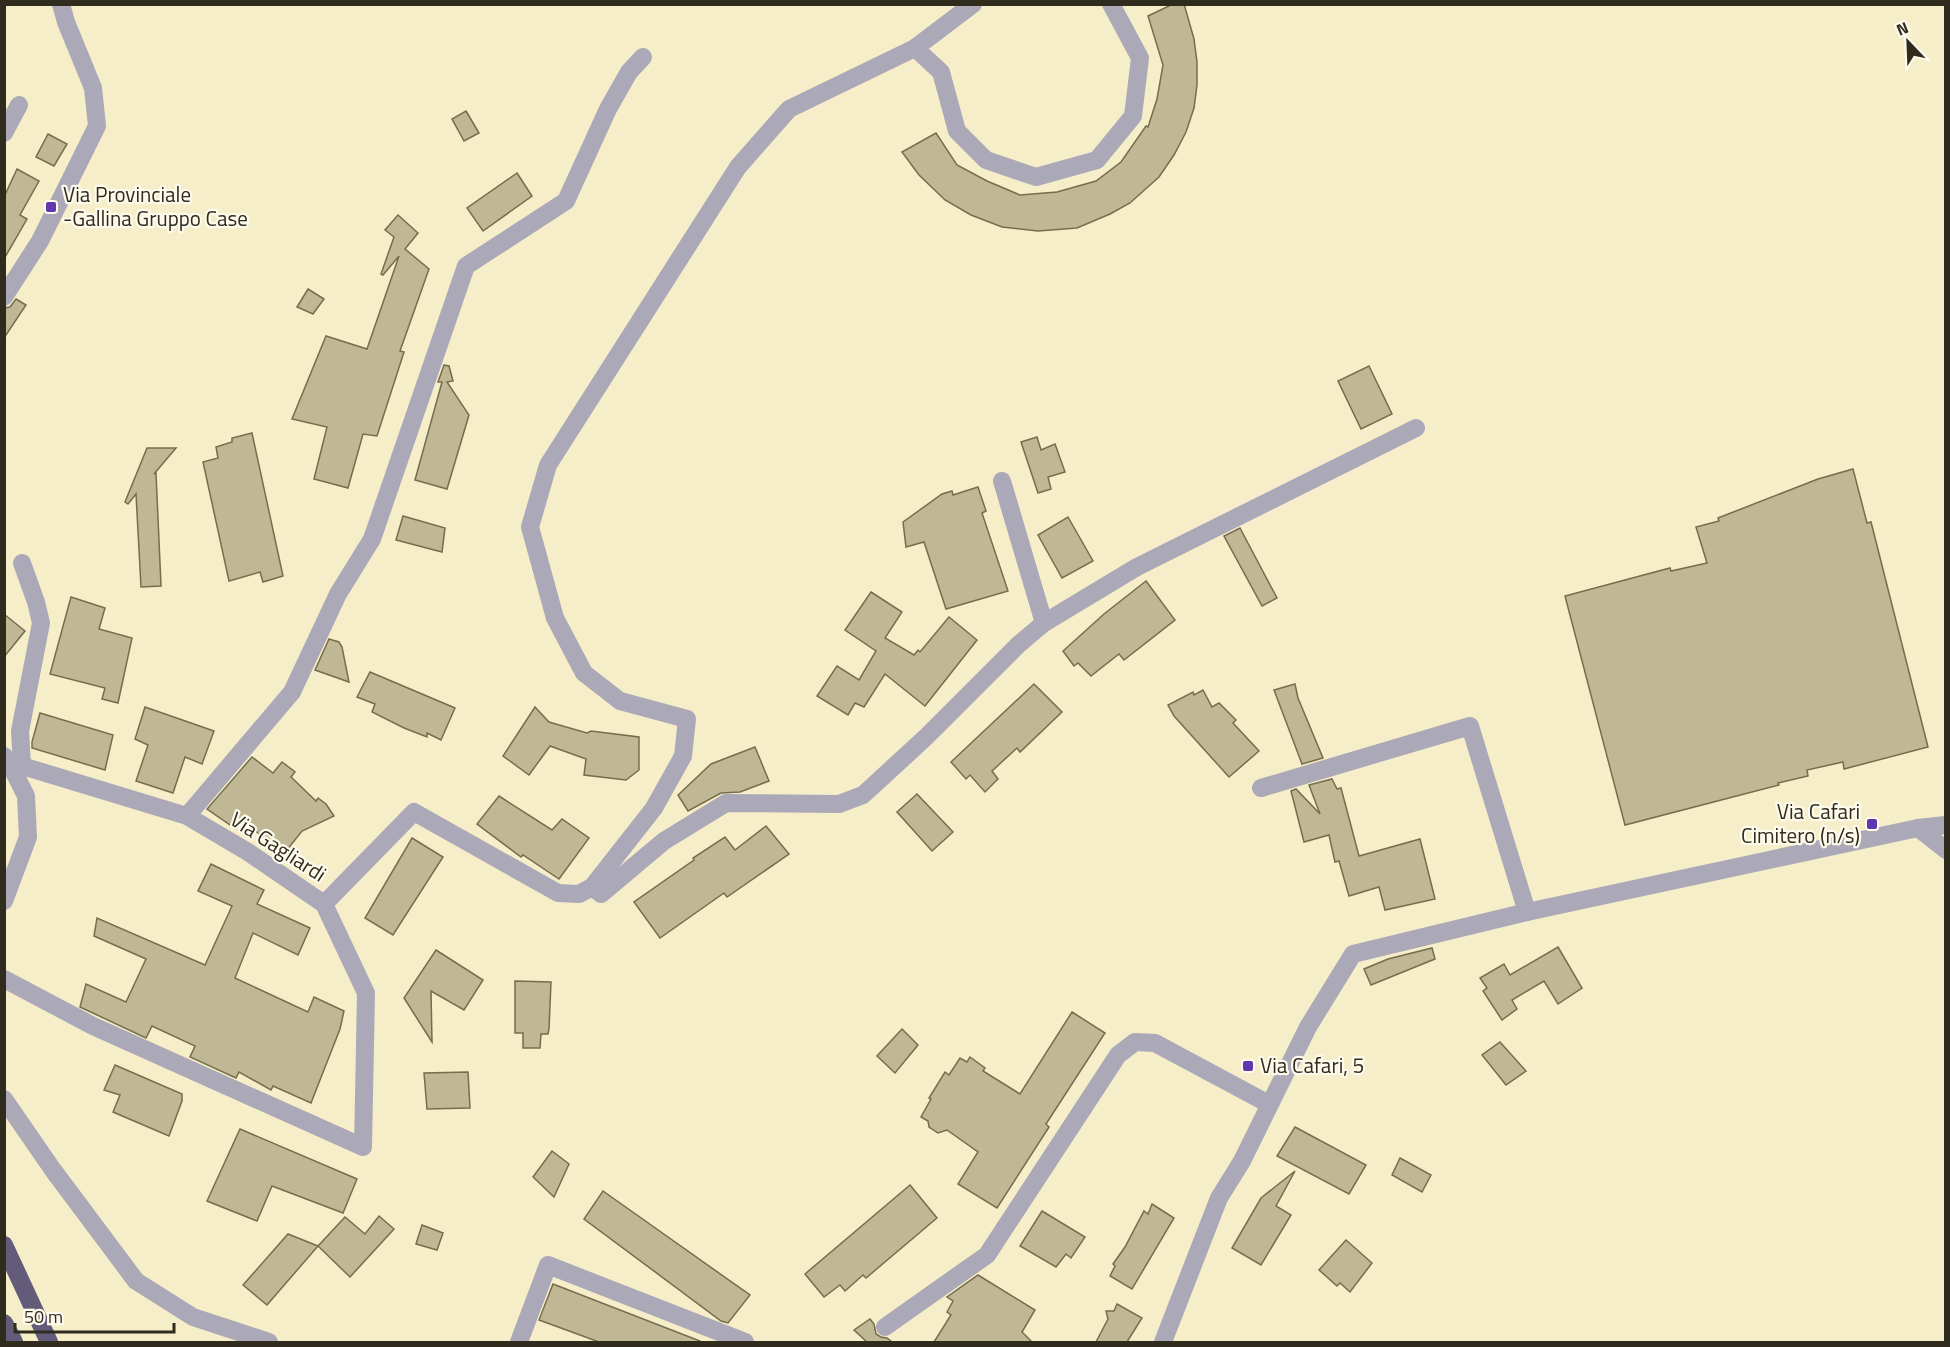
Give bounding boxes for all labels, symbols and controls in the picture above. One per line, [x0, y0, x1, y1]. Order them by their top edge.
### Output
north arrow [1878, 12, 1938, 72]
text: N [1892, 15, 1912, 41]
place label: Via Provinciale -Gallina Gruppo Case [63, 178, 248, 234]
marker: Via Provinciale -Gallina Gruppo Case [44, 200, 58, 214]
place label: Via Cafari Cimitero (n/s) [1741, 795, 1860, 851]
street label: Via Gagliardi [224, 803, 333, 889]
marker: Via Cafari Cimitero (n/s) [1865, 817, 1879, 831]
place label: Via Cafari, 5 [1260, 1049, 1364, 1081]
marker: Via Cafari, 5 [1241, 1059, 1255, 1073]
scale bar [15, 1296, 174, 1334]
text: 50 m [24, 1303, 63, 1330]

